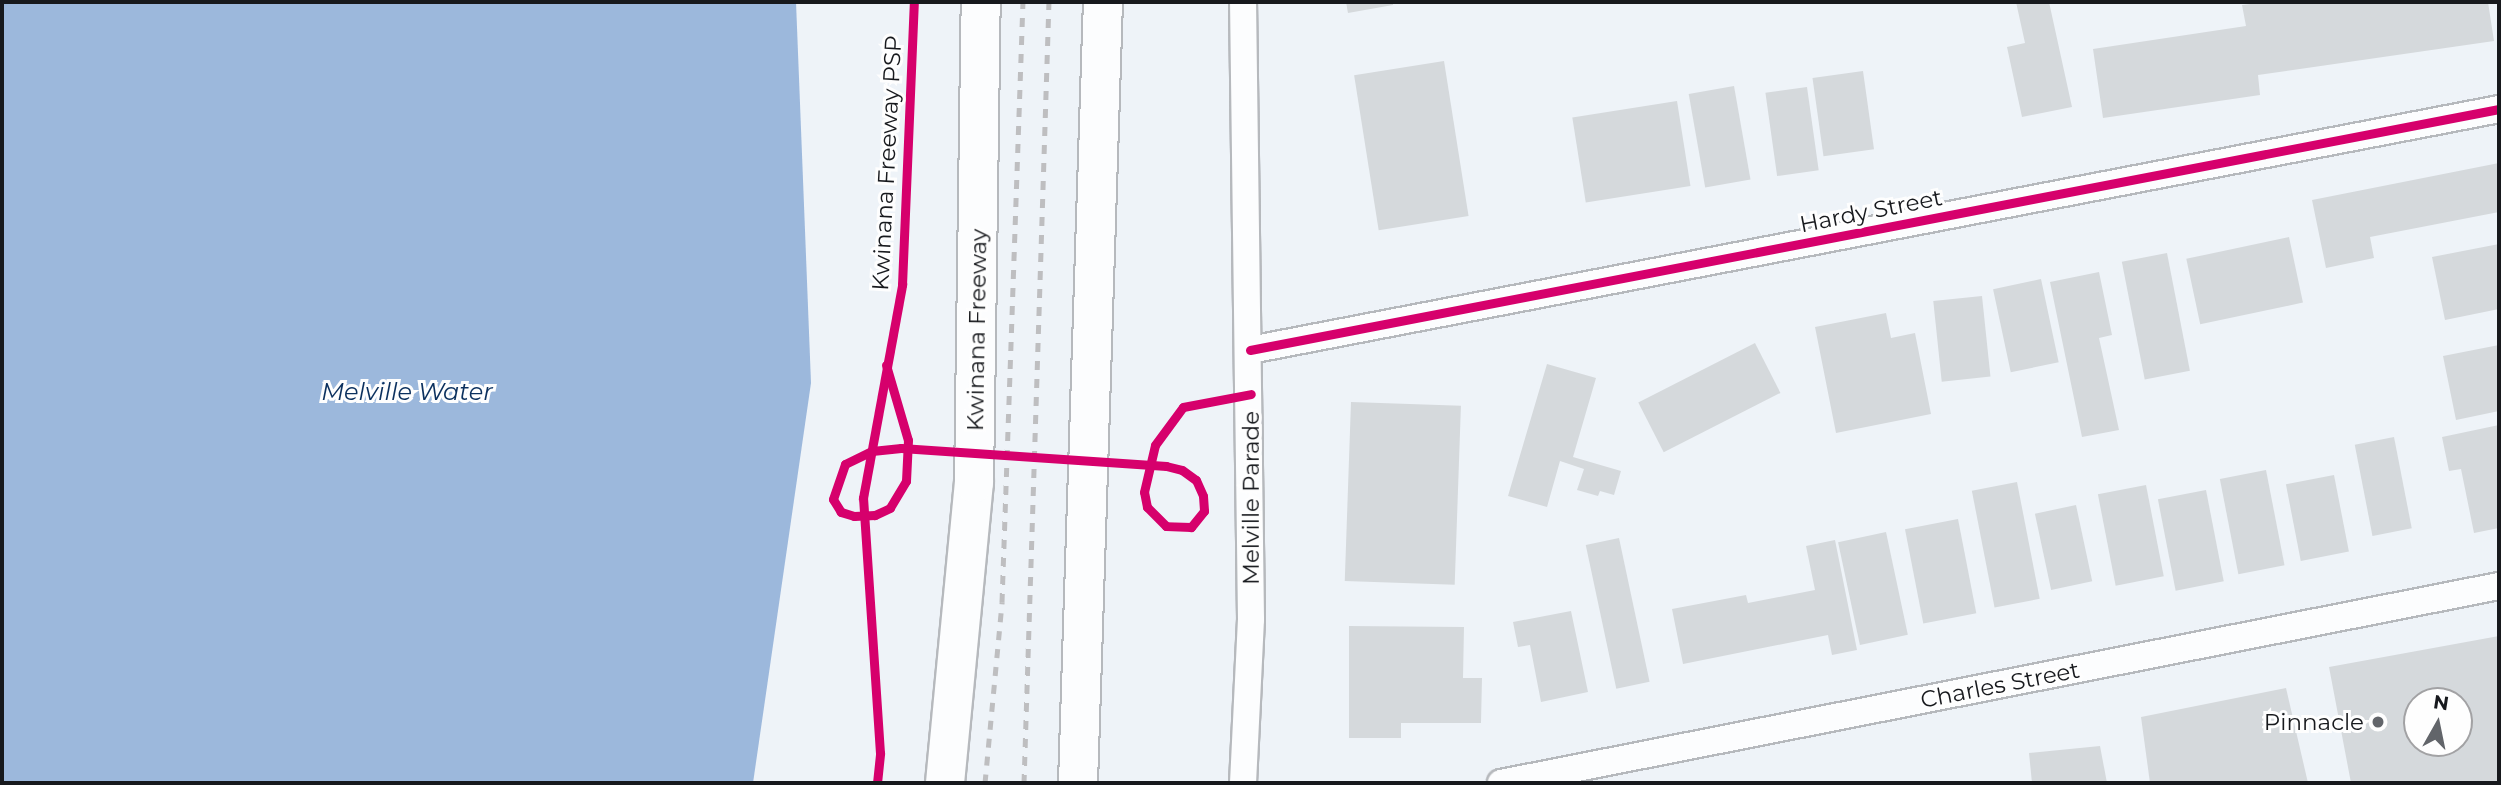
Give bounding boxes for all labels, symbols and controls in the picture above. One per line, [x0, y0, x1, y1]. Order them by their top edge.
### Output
street label: Kwinana Freeway PSP [867, 35, 907, 291]
street label: Hardy Street [1797, 184, 1945, 238]
street label: Kwinana Freeway [961, 229, 993, 431]
water label: Melville Water [321, 378, 493, 406]
street label: Melville Parade [1237, 411, 1265, 585]
street label: Charles Street [1918, 656, 2082, 714]
north arrow [2403, 687, 2473, 757]
text: N [2432, 690, 2450, 715]
place label: Pinnacle [2264, 708, 2364, 736]
marker: Pinnacle [2370, 714, 2386, 730]

